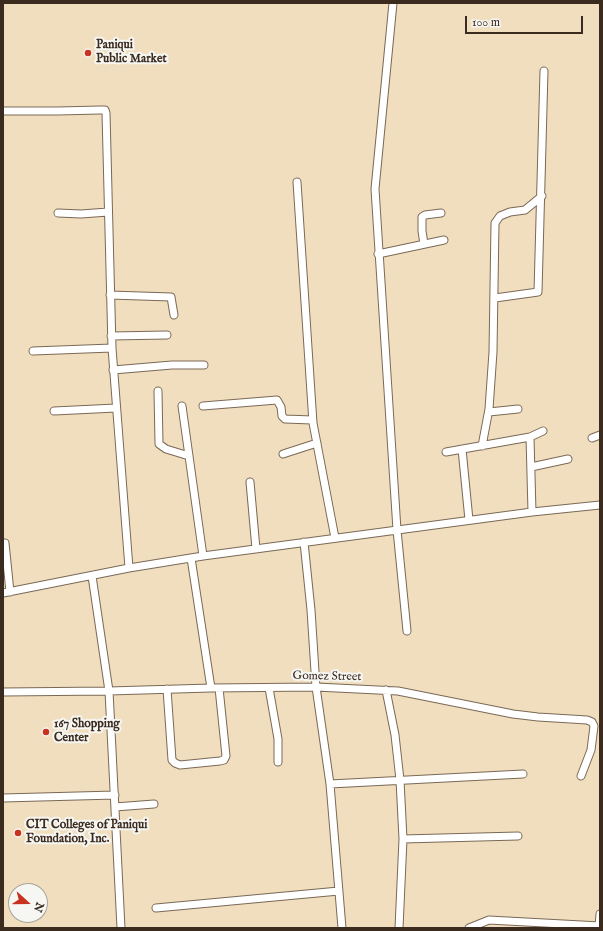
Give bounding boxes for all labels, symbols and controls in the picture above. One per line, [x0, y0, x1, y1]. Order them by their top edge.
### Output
scale bar [467, 8, 585, 34]
text: 100 m [472, 15, 500, 30]
place label: Paniqui Public Market [96, 39, 167, 67]
marker: Paniqui Public Market [83, 48, 93, 58]
street label: Gomez Street [293, 669, 361, 685]
place label: 167 Shopping Center [54, 718, 120, 746]
marker: 167 Shopping Center [41, 727, 51, 737]
place label: CIT Colleges of Paniqui Foundation, Inc. [26, 819, 147, 847]
marker: CIT Colleges of Paniqui Foundation, Inc. [13, 828, 23, 838]
north arrow [8, 883, 48, 923]
text: N [30, 900, 47, 914]

